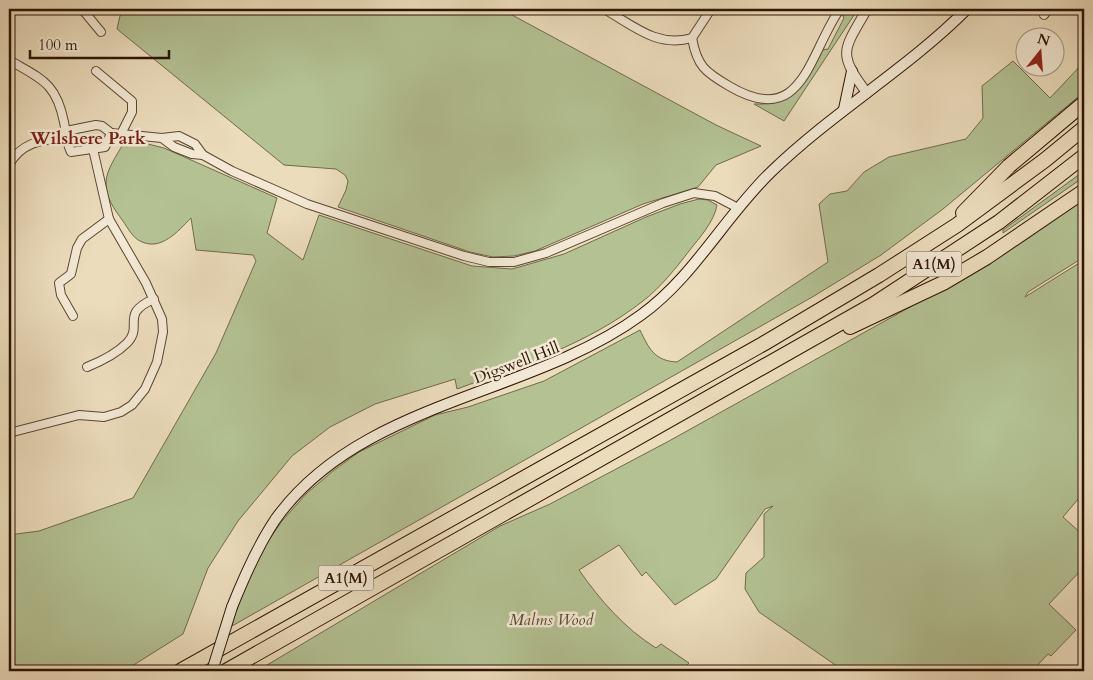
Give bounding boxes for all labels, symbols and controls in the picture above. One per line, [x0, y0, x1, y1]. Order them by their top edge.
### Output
scale bar [30, 28, 169, 60]
north arrow [1016, 28, 1066, 78]
text: N [1035, 29, 1052, 51]
text: 100 m [38, 35, 78, 55]
district label: Wilshere Park [29, 126, 147, 151]
road number: A1(M) [906, 252, 962, 276]
street label: Digswell Hill [470, 336, 562, 389]
road number: A1(M) [318, 566, 374, 590]
park label: Malms Wood [509, 609, 594, 631]

